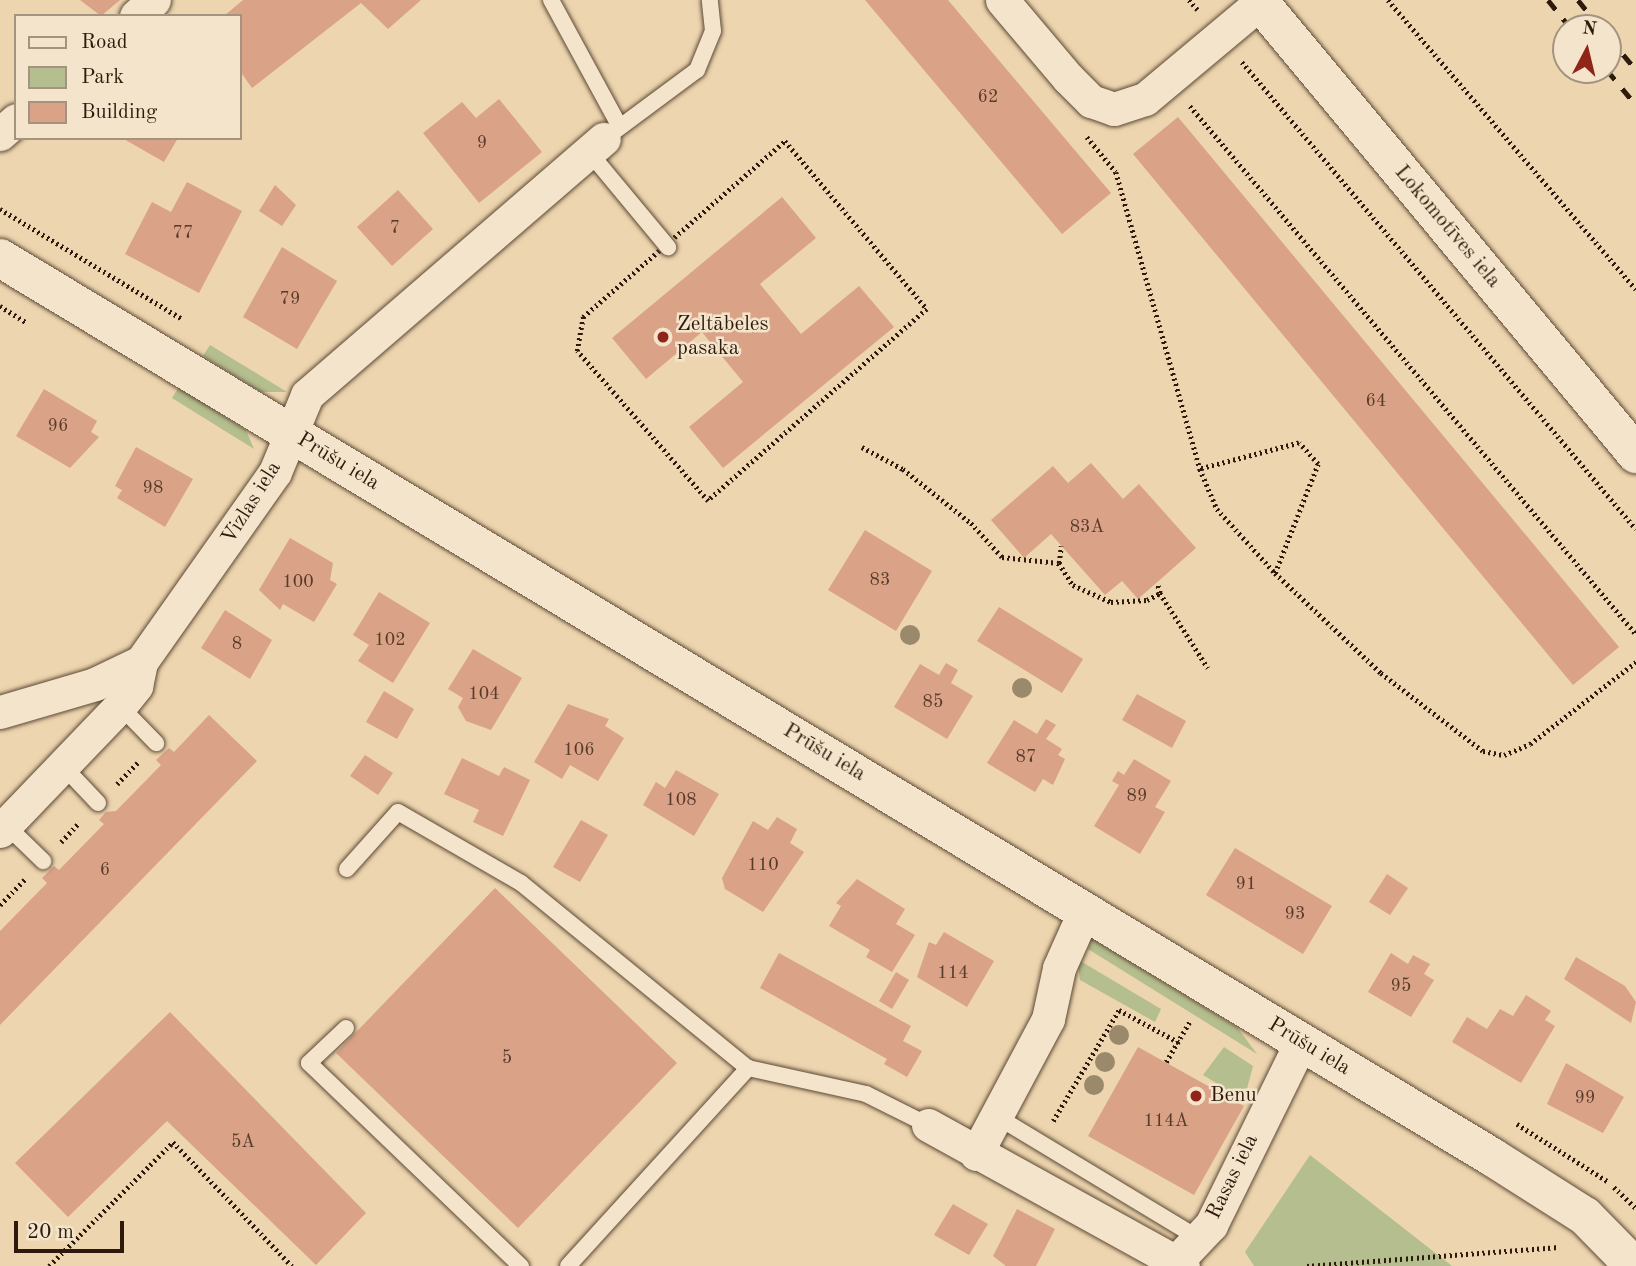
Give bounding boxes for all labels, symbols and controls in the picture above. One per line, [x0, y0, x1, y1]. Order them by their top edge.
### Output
legend [14, 14, 242, 140]
north arrow [1552, 14, 1622, 84]
text: N [1581, 19, 1598, 40]
text: Road [81, 32, 128, 53]
text: Park [81, 67, 124, 88]
house number: 62 [978, 86, 998, 108]
text: Building [81, 102, 157, 123]
house number: 9 [477, 132, 487, 154]
street label: Lokomotīves iela [1388, 161, 1506, 293]
house number: 7 [390, 217, 400, 239]
house number: 77 [173, 222, 193, 244]
house number: 79 [280, 288, 300, 310]
place label: Zeltābeles pasaka [677, 312, 769, 362]
marker: Zeltābeles pasaka [655, 329, 671, 345]
house number: 64 [1366, 390, 1386, 412]
house number: 96 [48, 415, 68, 437]
street label: Prūšu iela [292, 428, 384, 496]
street label: Vizlas iela [217, 457, 287, 549]
house number: 98 [143, 477, 163, 499]
house number: 83A [1070, 516, 1104, 538]
house number: 83 [870, 569, 890, 591]
house number: 100 [282, 571, 314, 593]
house number: 102 [374, 629, 406, 651]
house number: 8 [232, 633, 242, 655]
house number: 104 [468, 683, 500, 705]
house number: 85 [923, 691, 943, 713]
street label: Prūšu iela [778, 719, 870, 787]
house number: 106 [563, 739, 595, 761]
house number: 87 [1016, 746, 1036, 768]
house number: 89 [1127, 785, 1147, 807]
house number: 108 [665, 789, 697, 811]
house number: 110 [747, 854, 779, 876]
house number: 6 [100, 859, 110, 881]
house number: 91 [1236, 873, 1256, 895]
house number: 93 [1285, 903, 1305, 925]
house number: 114 [937, 962, 969, 984]
house number: 95 [1391, 975, 1411, 997]
street label: Prūšu iela [1263, 1013, 1355, 1081]
house number: 5 [502, 1047, 512, 1069]
place label: Benu [1210, 1083, 1257, 1109]
house number: 99 [1575, 1087, 1595, 1109]
marker: Benu [1188, 1088, 1204, 1104]
house number: 114A [1143, 1110, 1189, 1132]
street label: Rasas iela [1202, 1130, 1264, 1224]
house number: 5A [231, 1131, 255, 1153]
scale bar [18, 1206, 128, 1250]
text: 20 m [27, 1222, 74, 1243]

